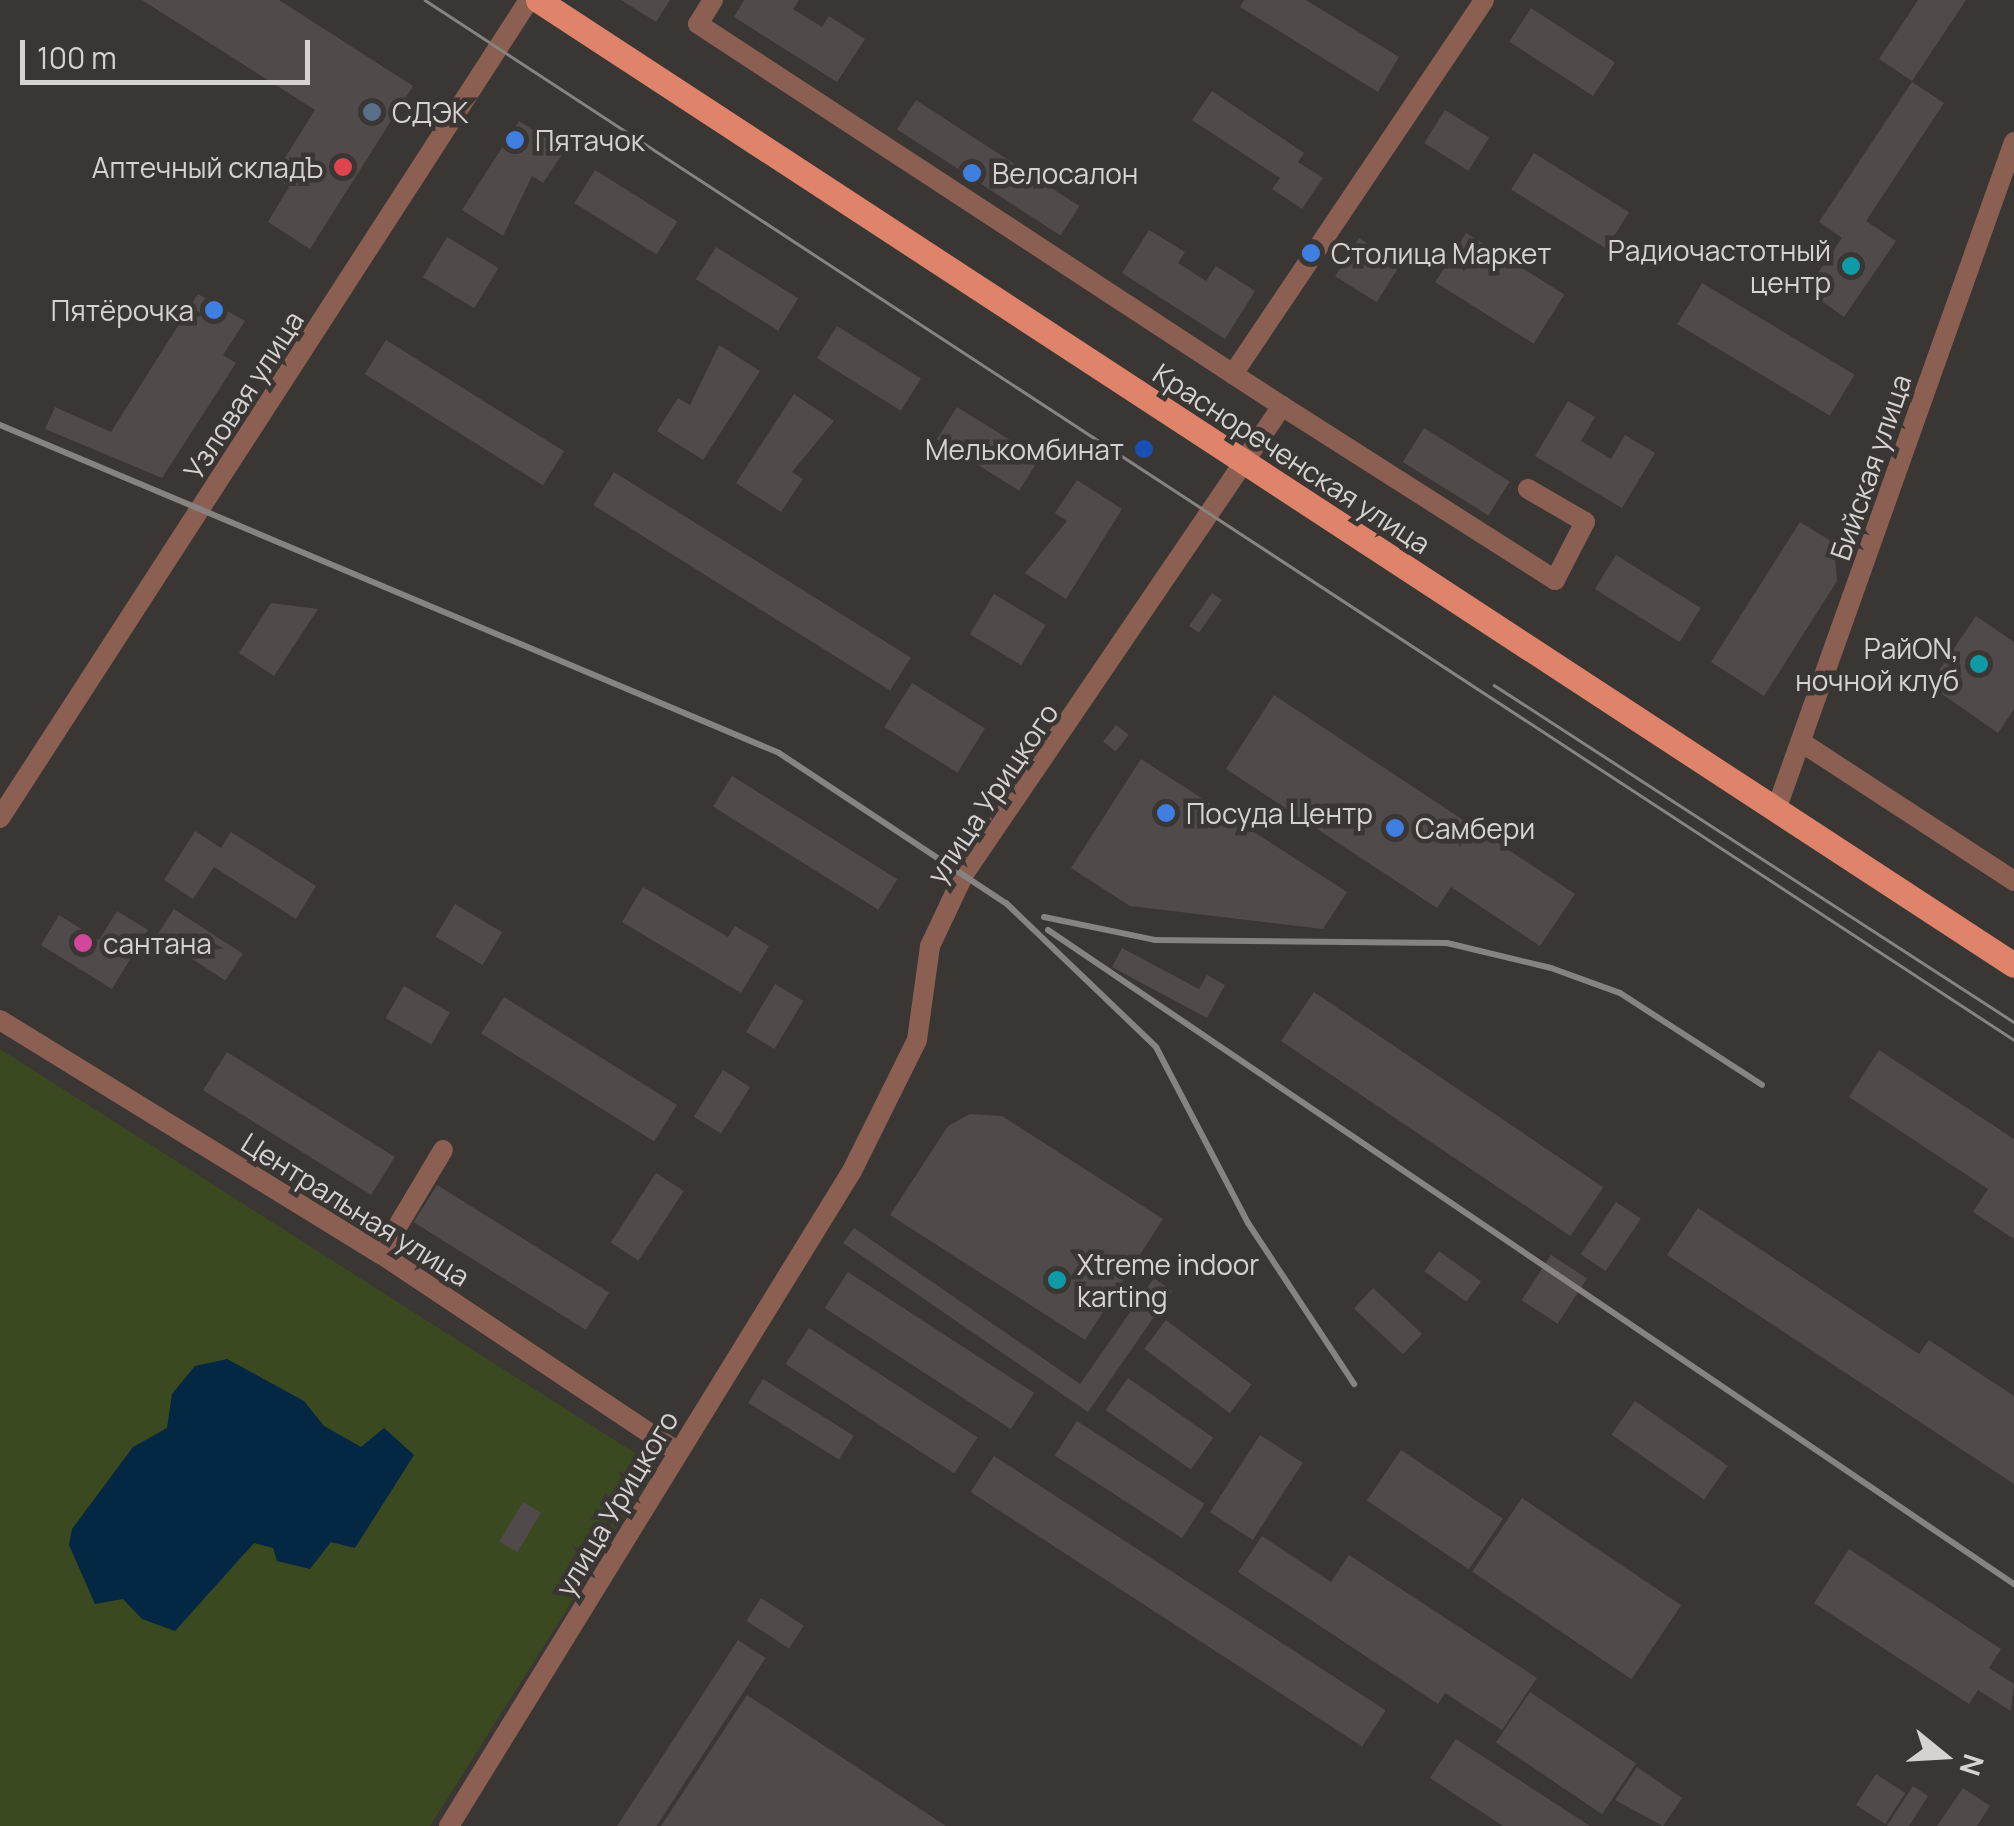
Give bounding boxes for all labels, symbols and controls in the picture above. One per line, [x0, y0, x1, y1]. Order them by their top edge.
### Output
scale bar [25, 20, 315, 82]
text: 100 m [37, 37, 117, 78]
place label: СДЭК [392, 95, 468, 129]
marker: СДЭК [361, 101, 383, 123]
place label: Пятачок [535, 123, 645, 157]
marker: Пятачок [504, 129, 526, 151]
place label: Аптечный складЪ [92, 150, 323, 184]
marker: Аптечный складЪ [332, 156, 354, 178]
place label: Велосалон [992, 156, 1138, 190]
marker: Велосалон [961, 162, 983, 184]
place label: Радиочастотный центр [1608, 233, 1831, 299]
place label: Столица Маркет [1331, 236, 1551, 270]
marker: Столица Маркет [1300, 242, 1322, 264]
marker: Радиочастотный центр [1840, 255, 1862, 277]
place label: Пятёрочка [51, 293, 194, 327]
marker: Пятёрочка [203, 299, 225, 321]
street label: Узловая улица [176, 304, 310, 486]
street label: Краснореченская улица [1147, 356, 1437, 560]
street label: Бийская улица [1823, 370, 1917, 564]
place label: Мелькомбинат [925, 432, 1124, 466]
marker: Мелькомбинат [1133, 438, 1155, 460]
place label: РайON, ночной клуб [1795, 631, 1959, 697]
marker: РайON, ночной клуб [1968, 653, 1990, 675]
street label: улица Урицкого [919, 696, 1065, 890]
place label: Посуда Центр [1186, 796, 1373, 830]
marker: Посуда Центр [1155, 802, 1177, 824]
place label: Самбери [1415, 811, 1535, 845]
marker: Самбери [1384, 817, 1406, 839]
place label: сантана [103, 926, 212, 960]
marker: сантана [72, 932, 94, 954]
street label: Центральная улица [236, 1125, 476, 1293]
place label: Xtreme indoor karting [1077, 1247, 1259, 1313]
marker: Xtreme indoor karting [1046, 1269, 1068, 1291]
street label: улица Урицкого [547, 1404, 685, 1602]
north arrow [1894, 1706, 1994, 1806]
text: N [1951, 1750, 1994, 1781]

